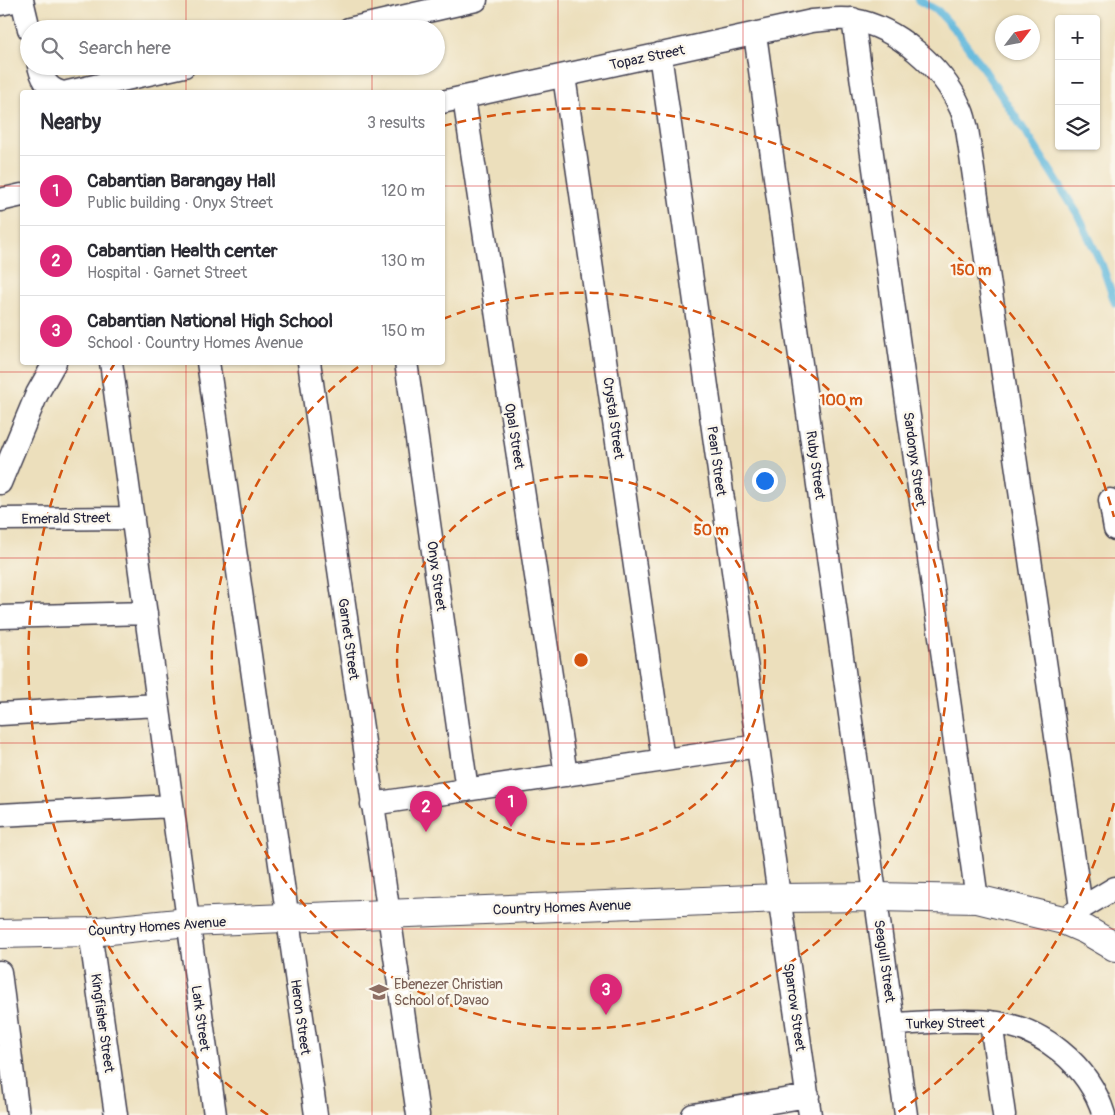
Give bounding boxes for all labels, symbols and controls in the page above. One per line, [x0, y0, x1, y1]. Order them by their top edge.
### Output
north arrow [995, 15, 1040, 60]
map controls [1055, 15, 1100, 150]
button: + [1055, 15, 1100, 60]
search box [20, 20, 445, 75]
icon: search [38, 34, 66, 62]
text: Search here [78, 36, 171, 60]
street label: Topaz Street [608, 41, 686, 74]
button: − [1055, 60, 1100, 105]
button: layers [1055, 105, 1100, 150]
text: Nearby [40, 109, 101, 136]
text: 3 results [367, 113, 425, 133]
text: Cabantian Barangay Hall [87, 169, 276, 193]
text: 1 [53, 181, 59, 201]
text: 120 m [381, 181, 425, 201]
text: Public building · Onyx Street [87, 193, 273, 213]
text: Cabantian Health center [87, 239, 278, 263]
text: 2 [52, 251, 60, 271]
text: 130 m [381, 251, 425, 271]
text: 150 m [951, 261, 991, 280]
text: Hospital · Garnet Street [87, 263, 247, 283]
text: Cabantian National High School [87, 309, 333, 333]
text: 3 [52, 321, 60, 341]
text: 150 m [381, 321, 425, 341]
text: School · Country Homes Avenue [87, 333, 303, 353]
street label: Crystal Street [599, 376, 628, 460]
text: 100 m [820, 391, 862, 410]
street label: Opal Street [501, 402, 528, 471]
street label: Sardonyx Street [899, 411, 930, 508]
street label: Pearl Street [703, 425, 730, 497]
street label: Ruby Street [802, 430, 829, 501]
your location [752, 468, 778, 494]
street label: Emerald Street [21, 509, 111, 528]
text: 50 m [694, 521, 728, 540]
street label: Onyx Street [423, 540, 450, 613]
street label: Garnet Street [334, 597, 363, 681]
centre of rings [572, 651, 590, 669]
pin: 1 [495, 786, 527, 827]
pin: 2 [410, 791, 442, 832]
street label: Country Homes Avenue [493, 897, 632, 918]
street label: Country Homes Avenue [87, 913, 227, 940]
street label: Seagull Street [870, 919, 899, 1004]
street label: Sparrow Street [780, 962, 809, 1053]
street label: Kingfisher Street [87, 973, 118, 1074]
pin: 3 [590, 974, 622, 1015]
place label: Ebenezer Christian School of Davao [394, 976, 503, 1009]
street label: Heron Street [287, 978, 314, 1056]
school or university icon: Ebenezer Christian School of Davao [368, 981, 390, 1003]
street label: Lark Street [187, 984, 214, 1052]
street label: Turkey Street [905, 1014, 985, 1033]

